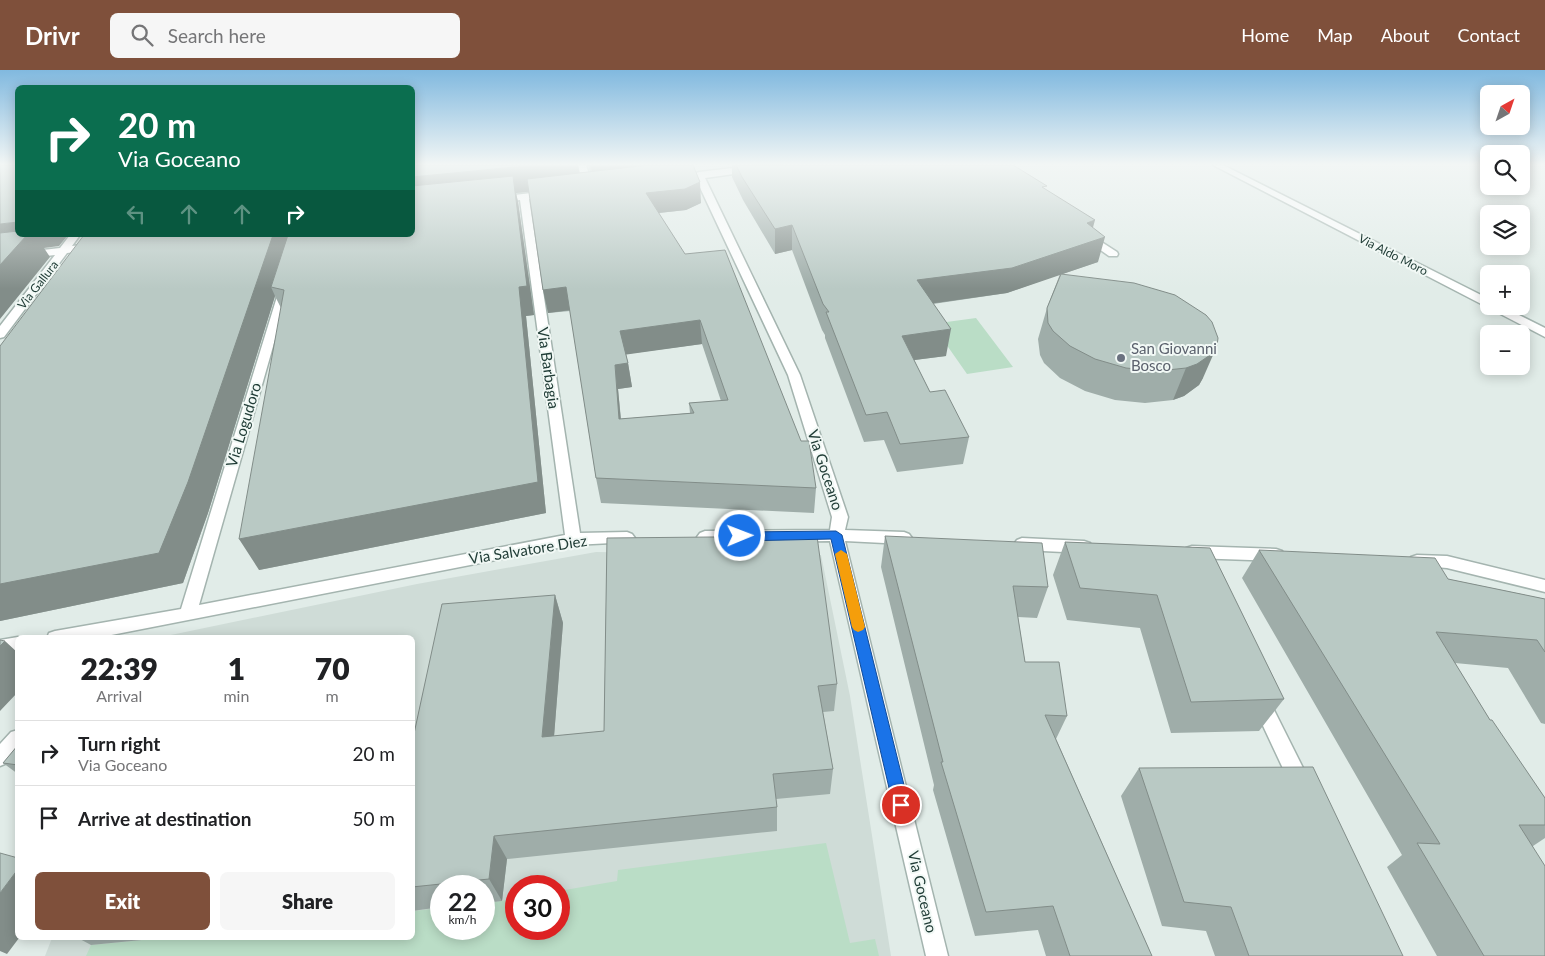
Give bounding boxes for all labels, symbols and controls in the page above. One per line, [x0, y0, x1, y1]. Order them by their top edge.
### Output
search box [110, 13, 460, 58]
text: Drivr [25, 21, 80, 50]
icon: search [128, 21, 156, 49]
text: Search here [168, 24, 266, 47]
text: Home [1241, 24, 1289, 46]
text: Map [1317, 24, 1353, 46]
text: About [1381, 24, 1430, 46]
text: Contact [1458, 24, 1520, 46]
north arrow [1480, 85, 1530, 135]
map controls [1480, 85, 1530, 375]
text: 20 m [118, 103, 196, 145]
icon: right [35, 105, 100, 170]
text: Via Goceano [118, 145, 241, 172]
button: search [1480, 145, 1530, 195]
icon: left [122, 200, 150, 228]
icon: ahead [175, 200, 203, 228]
icon: ahead [228, 200, 256, 228]
icon: right [281, 200, 309, 228]
button: layers [1480, 205, 1530, 255]
street label: Via Aldo Moro [1356, 231, 1431, 279]
street label: Via Gallura [14, 257, 61, 312]
button: + [1480, 265, 1530, 315]
button: − [1480, 325, 1530, 375]
street label: Via Barbagia [534, 326, 564, 410]
place label: San Giovanni Bosco [1131, 339, 1217, 374]
marker: San Giovanni Bosco [1115, 352, 1127, 364]
street label: Via Logudoro [222, 380, 264, 469]
street label: Via Goceano [804, 427, 847, 512]
position arrow [713, 509, 765, 561]
street label: Via Salvatore Diez [468, 531, 588, 567]
text: 22:39 [80, 650, 158, 686]
text: 1 [228, 650, 245, 686]
text: 70 [315, 650, 350, 686]
text: Arrival [96, 686, 142, 705]
text: min [223, 686, 249, 705]
text: m [326, 686, 339, 705]
text: Turn right [78, 732, 160, 755]
icon: right [35, 739, 63, 767]
text: 20 m [352, 742, 395, 765]
text: Via Goceano [78, 755, 167, 774]
pin [880, 784, 922, 826]
icon: arrive [887, 791, 915, 819]
icon: arrive [35, 804, 63, 832]
text: Arrive at destination [78, 807, 251, 830]
text: 50 m [352, 807, 395, 830]
street label: Via Goceano [905, 849, 941, 935]
button: Exit [35, 872, 210, 930]
button: Share [220, 872, 395, 930]
speed limit sign: 30 [505, 875, 570, 940]
text: 22 [448, 886, 477, 916]
text: km/h [448, 912, 477, 927]

